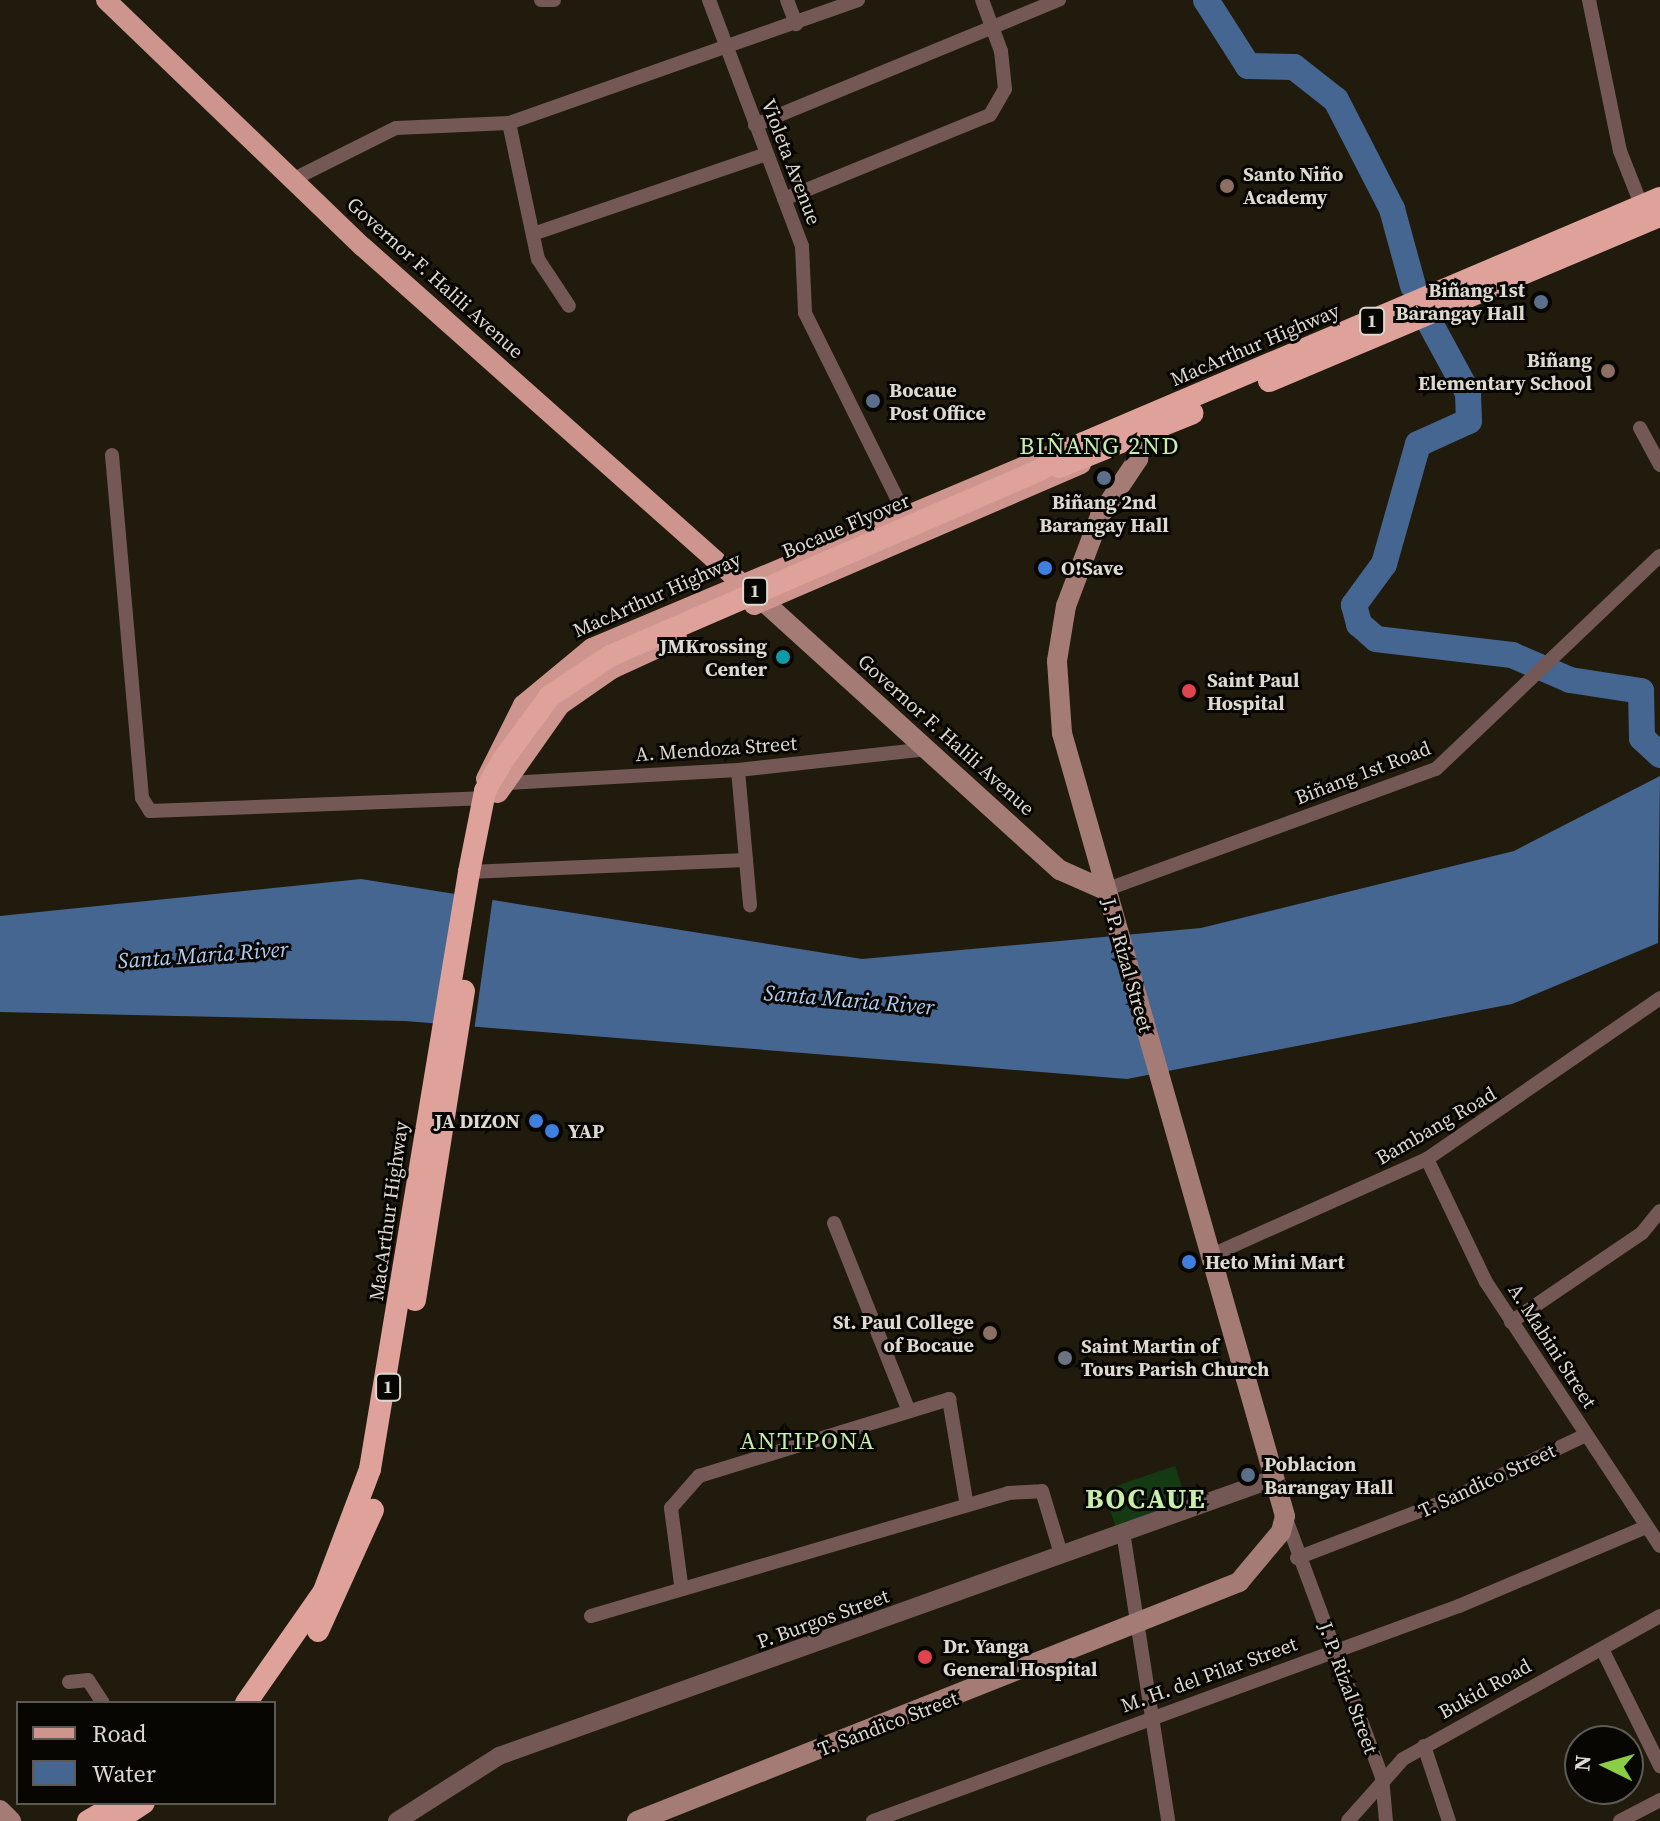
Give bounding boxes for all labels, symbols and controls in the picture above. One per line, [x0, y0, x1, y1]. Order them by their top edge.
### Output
street label: Violeta Avenue [756, 96, 826, 228]
place label: Santo Niño Academy [1243, 162, 1343, 209]
marker: Santo Niño Academy [1218, 177, 1236, 195]
street label: Governor F. Halili Avenue [342, 192, 528, 364]
place label: Biñang 1st Barangay Hall [1395, 278, 1525, 325]
marker: Biñang 1st Barangay Hall [1532, 293, 1550, 311]
street label: MacArthur Highway [1167, 299, 1343, 391]
road number: 1 [1358, 307, 1386, 335]
place label: Biñang Elementary School [1418, 348, 1592, 395]
marker: Biñang Elementary School [1599, 362, 1617, 380]
place label: Bocaue Post Office [889, 378, 986, 425]
marker: Bocaue Post Office [864, 392, 882, 410]
district label: BIÑANG 2ND [1019, 432, 1181, 460]
marker: Biñang 2nd Barangay Hall [1095, 469, 1113, 487]
street label: Bocaue Flyover [779, 488, 913, 564]
place label: Biñang 2nd Barangay Hall [1039, 490, 1169, 537]
street label: MacArthur Highway [569, 547, 745, 643]
place label: O!Save [1061, 556, 1123, 580]
marker: O!Save [1036, 559, 1054, 577]
road number: 1 [741, 577, 769, 605]
place label: JMKrossing Center [660, 634, 767, 681]
marker: JMKrossing Center [774, 648, 792, 666]
street label: Governor F. Halili Avenue [853, 649, 1039, 821]
place label: Saint Paul Hospital [1207, 668, 1299, 715]
marker: Saint Paul Hospital [1178, 680, 1200, 702]
street label: A. Mendoza Street [634, 731, 798, 767]
street label: Biñang 1st Road [1292, 736, 1434, 810]
street label: J. P. Rizal Street [1096, 895, 1158, 1035]
water label: Santa Maria River [117, 936, 289, 974]
water label: Santa Maria River [763, 979, 935, 1021]
street label: Bambang Road [1372, 1082, 1500, 1170]
place label: JA DIZON [435, 1109, 520, 1133]
marker: JA DIZON [527, 1112, 545, 1130]
place label: YAP [568, 1119, 604, 1143]
street label: MacArthur Highway [365, 1120, 413, 1302]
marker: YAP [543, 1122, 561, 1140]
place label: Heto Mini Mart [1205, 1250, 1345, 1274]
marker: Heto Mini Mart [1180, 1253, 1198, 1271]
street label: A. Mabini Street [1503, 1279, 1601, 1413]
place label: St. Paul College of Bocaue [833, 1310, 974, 1357]
marker: St. Paul College of Bocaue [981, 1324, 999, 1342]
place label: Saint Martin of Tours Parish Church [1081, 1334, 1269, 1381]
marker: Saint Martin of Tours Parish Church [1056, 1349, 1074, 1367]
road number: 1 [374, 1373, 402, 1401]
district label: ANTIPONA [740, 1427, 876, 1455]
street label: T. Sandico Street [1415, 1439, 1559, 1523]
place label: Poblacion Barangay Hall [1264, 1452, 1394, 1499]
marker: Poblacion Barangay Hall [1239, 1466, 1257, 1484]
district label: BOCAUE [1085, 1481, 1207, 1515]
street label: P. Burgos Street [754, 1584, 892, 1654]
street label: J. P. Rizal Street [1313, 1619, 1383, 1757]
street label: M. H. del Pilar Street [1118, 1632, 1300, 1718]
place label: Dr. Yanga General Hospital [943, 1634, 1098, 1681]
marker: Dr. Yanga General Hospital [914, 1646, 936, 1668]
street label: Bukid Road [1435, 1654, 1535, 1724]
street label: T. Sandico Street [815, 1686, 961, 1762]
legend [16, 1701, 276, 1805]
text: Road [92, 1717, 146, 1750]
north arrow [1564, 1725, 1644, 1805]
text: N [1566, 1754, 1598, 1772]
text: Water [92, 1757, 156, 1790]

